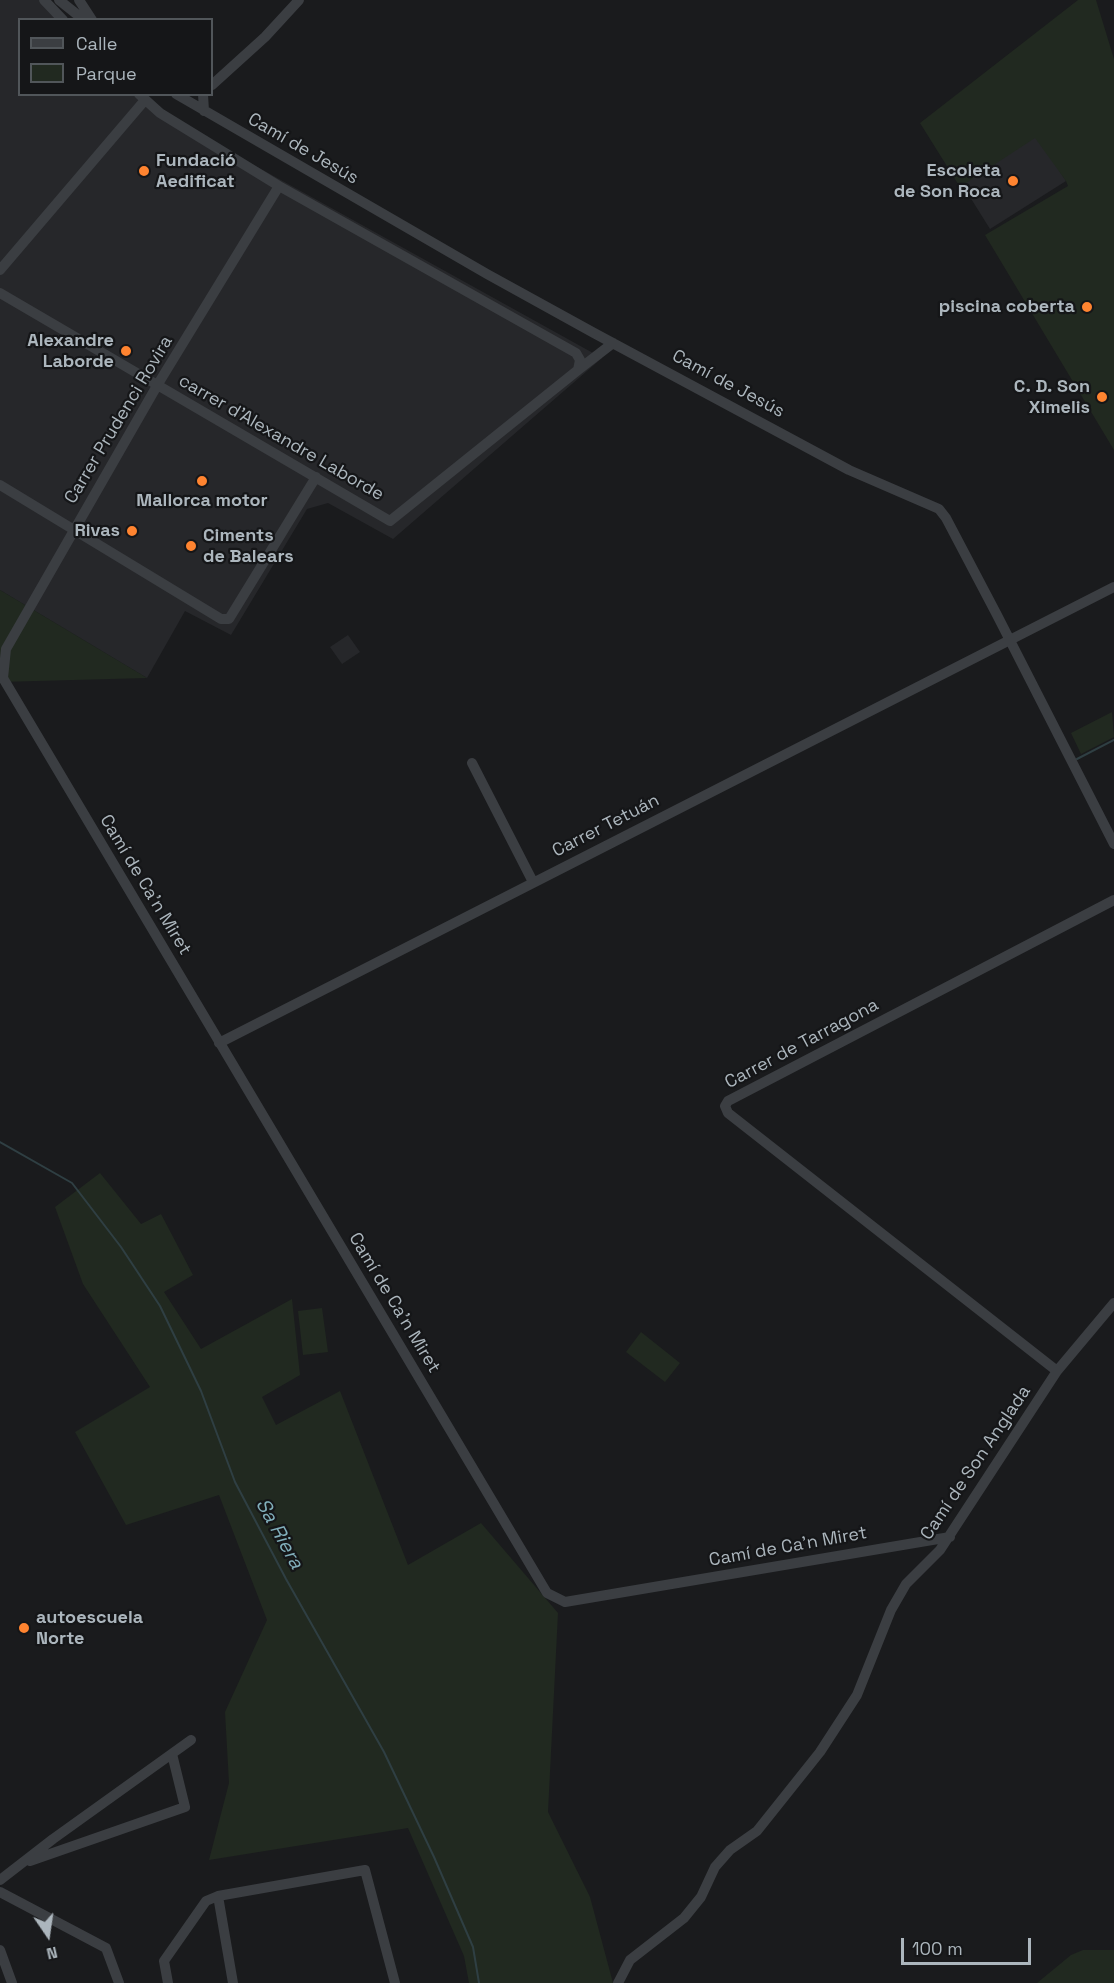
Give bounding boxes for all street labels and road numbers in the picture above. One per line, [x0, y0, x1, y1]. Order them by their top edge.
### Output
street label: Camí de Jesús [244, 109, 362, 189]
street label: Carrer Prudenci Rovira [60, 332, 178, 508]
street label: Camí de Jesús [668, 345, 788, 423]
street label: carrer d'Alexandre Laborde [174, 370, 388, 506]
street label: Carrer Tetuán [549, 790, 663, 862]
street label: Camí de Ca'n Miret [95, 811, 195, 959]
street label: Carrer de Tarragona [721, 994, 883, 1094]
street label: Camí de Ca'n Miret [344, 1229, 444, 1377]
street label: Camí de Son Anglada [916, 1382, 1036, 1544]
street label: Camí de Ca'n Miret [707, 1522, 869, 1572]

